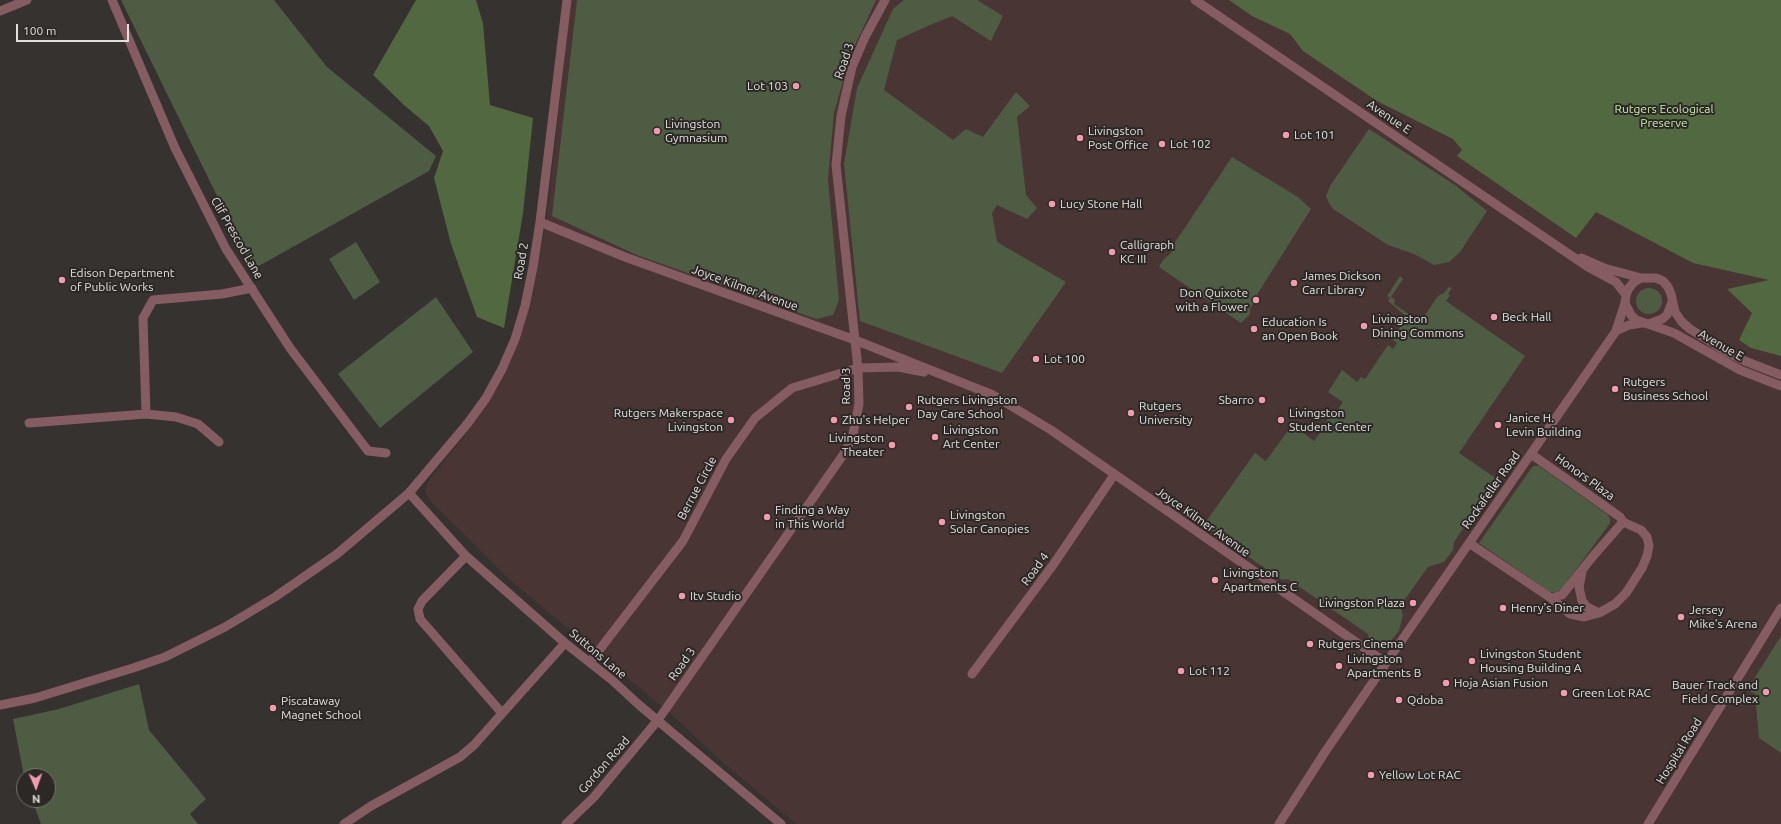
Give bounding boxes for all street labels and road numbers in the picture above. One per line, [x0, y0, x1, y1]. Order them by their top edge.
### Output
street label: Road 3 [831, 41, 857, 81]
street label: Avenue E [1364, 97, 1414, 137]
street label: Clif Prescod Lane [208, 194, 266, 282]
street label: Road 2 [511, 241, 531, 281]
street label: Joyce Kilmer Avenue [690, 262, 800, 314]
street label: Avenue E [1696, 326, 1746, 364]
street label: Road 3 [839, 367, 853, 405]
street label: Rockafeller Road [1459, 448, 1523, 532]
street label: Honors Plaza [1552, 451, 1618, 503]
street label: Berrue Circle [674, 454, 720, 522]
street label: Joyce Kilmer Avenue [1153, 484, 1253, 560]
street label: Road 4 [1018, 550, 1052, 588]
street label: Suttons Lane [567, 626, 629, 682]
street label: Road 3 [665, 645, 699, 683]
street label: Hospital Road [1653, 715, 1705, 787]
street label: Gordon Road [575, 734, 633, 796]

